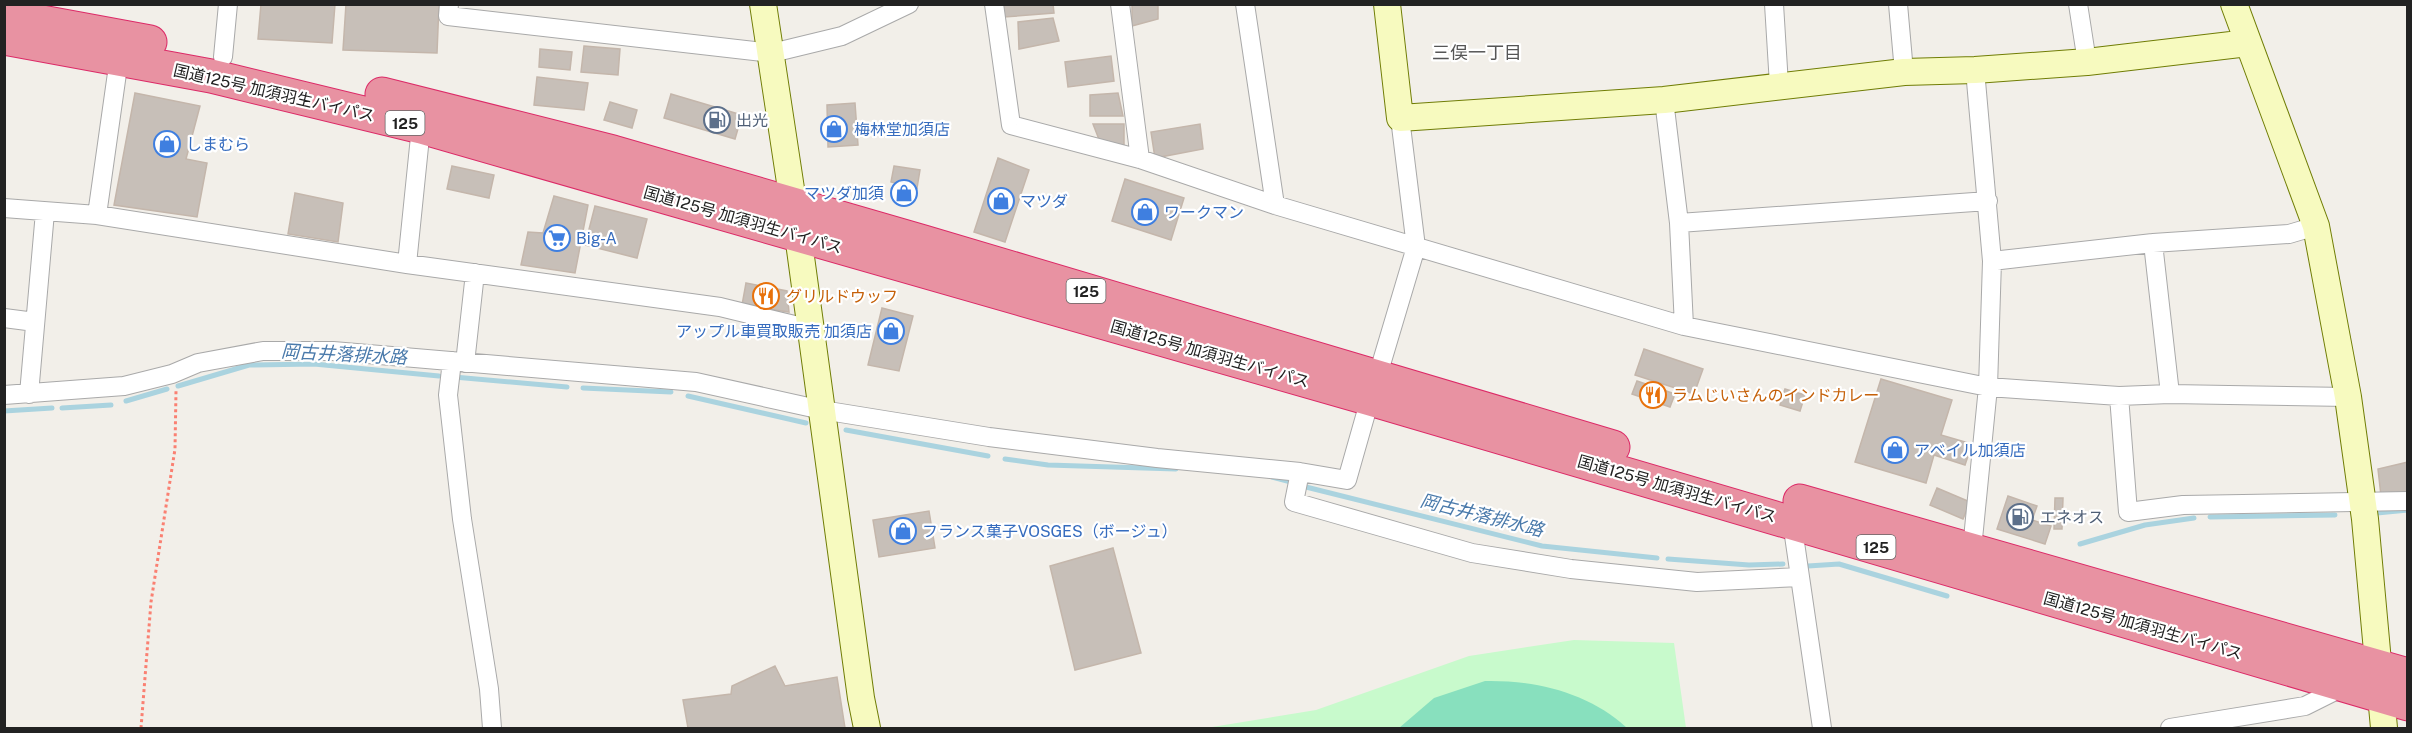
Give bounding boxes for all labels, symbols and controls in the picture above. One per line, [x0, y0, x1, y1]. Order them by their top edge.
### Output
district label: 三俣一丁目 [1432, 42, 1522, 63]
street label: 国道125号 加須羽生バイパス [172, 61, 376, 125]
fuel station icon: 出光 [702, 105, 732, 135]
road number: 125 [386, 111, 424, 135]
place label: 出光 [736, 111, 768, 130]
shop icon: 梅林堂加須店 [819, 114, 849, 144]
place label: 梅林堂加須店 [854, 120, 950, 139]
shop icon: しまむら [152, 129, 182, 159]
place label: しまむら [186, 135, 250, 154]
shop icon: マツダ加須 [889, 178, 919, 208]
street label: 国道125号 加須羽生バイパス [641, 182, 845, 258]
place label: マツダ加須 [804, 184, 884, 203]
shop icon: マツダ [986, 186, 1016, 216]
place label: マツダ [1020, 192, 1068, 211]
shop icon: ワークマン [1130, 197, 1160, 227]
place label: ワークマン [1164, 203, 1244, 222]
supermarket icon: Big-A [542, 223, 572, 253]
place label: Big-A [576, 229, 617, 248]
road number: 125 [1066, 279, 1106, 303]
restaurant icon: グリルドウッフ [751, 281, 781, 311]
place label: グリルドウッフ [786, 287, 898, 306]
shop icon: アップル車買取販売 加須店 [876, 316, 906, 346]
street label: 国道125号 加須羽生バイパス [1108, 316, 1312, 392]
place label: アップル車買取販売 加須店 [676, 322, 872, 341]
water label: 岡古井落排水路 [281, 340, 409, 368]
restaurant icon: ラムじいさんのインドカレー [1638, 380, 1668, 410]
place label: ラムじいさんのインドカレー [1672, 386, 1880, 405]
shop icon: アベイル加須店 [1880, 435, 1910, 465]
place label: アベイル加須店 [1914, 441, 2026, 460]
street label: 国道125号 加須羽生バイパス [1575, 451, 1779, 527]
water label: 岡古井落排水路 [1418, 490, 1548, 541]
fuel station icon: エネオス [2005, 502, 2035, 532]
place label: エネオス [2040, 508, 2104, 527]
shop icon: フランス菓子VOSGES（ボージュ） [888, 516, 918, 546]
place label: フランス菓子VOSGES（ボージュ） [922, 522, 1177, 541]
road number: 125 [1856, 535, 1896, 559]
street label: 国道125号 加須羽生バイパス [2041, 588, 2245, 664]

